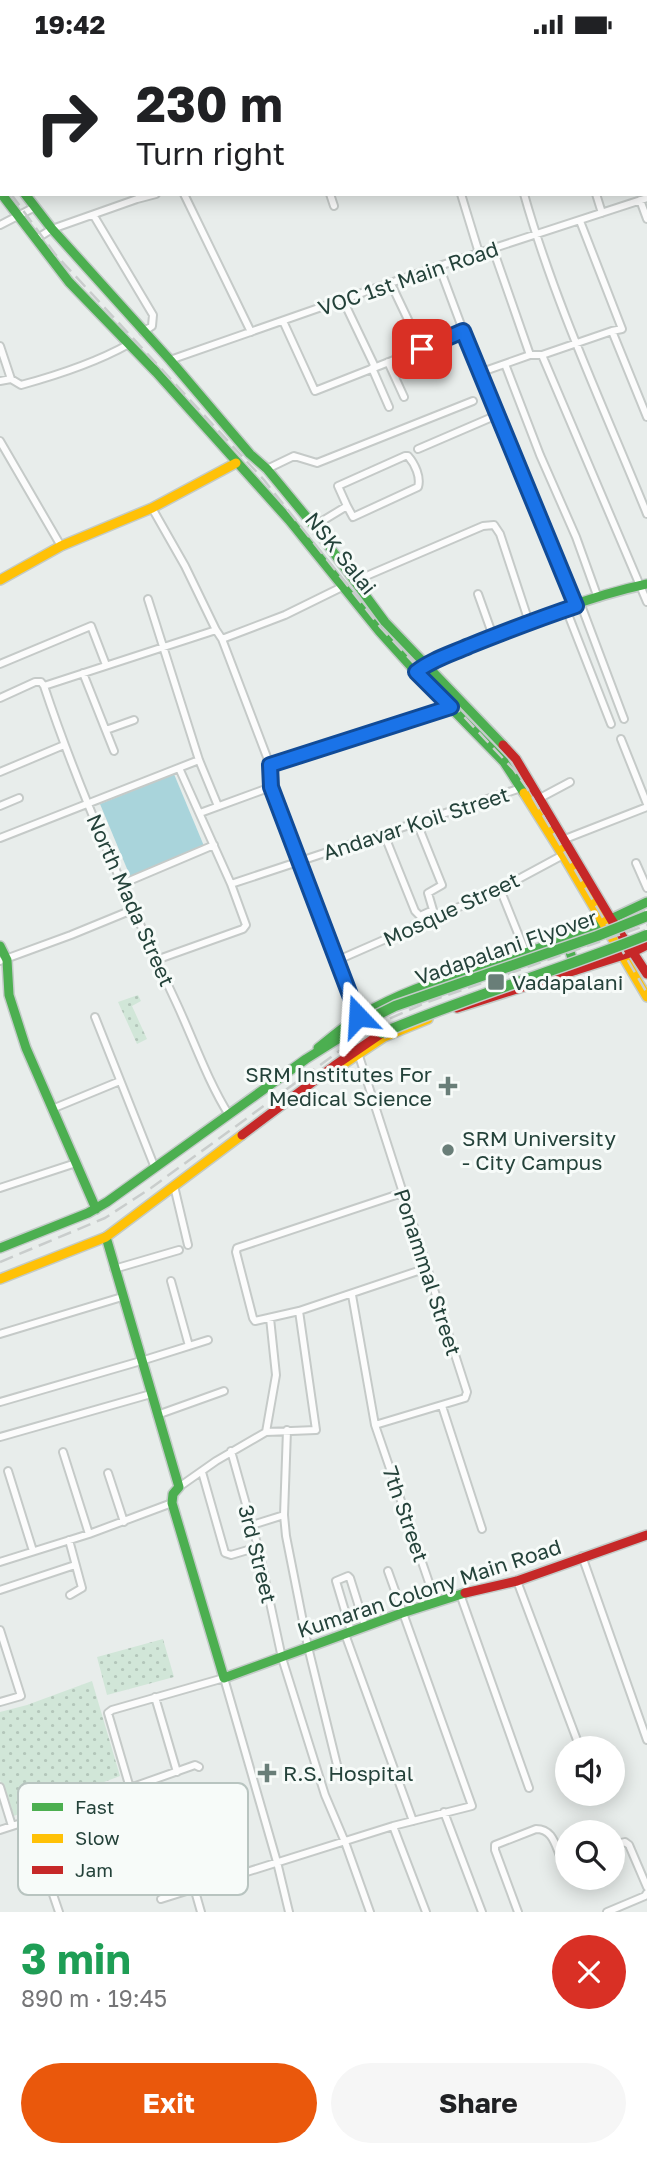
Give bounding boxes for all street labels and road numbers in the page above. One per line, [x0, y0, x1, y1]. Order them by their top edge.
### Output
street label: VOC 1st Main Road [314, 235, 502, 321]
street label: NSK Salai [300, 506, 382, 600]
street label: Andavar Koil Street [320, 781, 512, 865]
street label: North Mada Street [81, 810, 181, 990]
street label: Mosque Street [379, 866, 523, 952]
street label: Vadapalani Flyover [412, 904, 600, 990]
street label: Ponammal Street [389, 1185, 467, 1359]
street label: 7th Street [377, 1463, 435, 1565]
street label: 3rd Street [233, 1502, 283, 1606]
street label: Kumaran Colony Main Road [294, 1533, 564, 1643]

